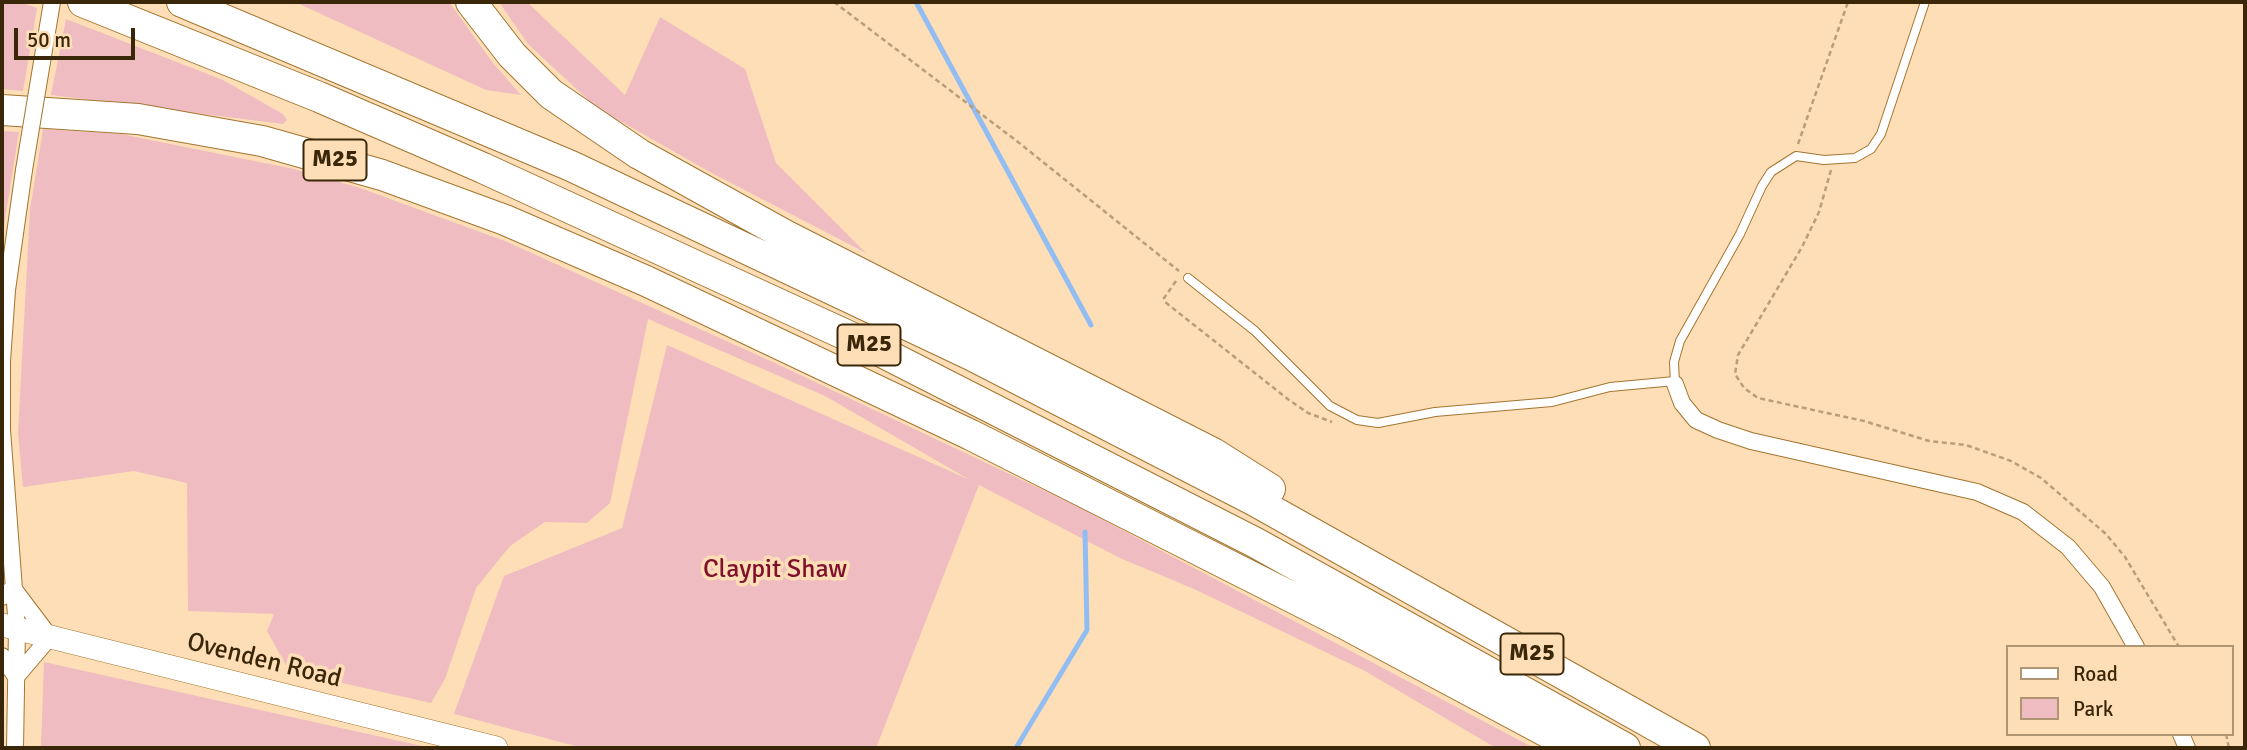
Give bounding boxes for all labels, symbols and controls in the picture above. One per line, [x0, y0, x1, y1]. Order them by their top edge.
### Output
scale bar [18, 14, 138, 58]
text: 50 m [27, 27, 71, 53]
road number: M25 [304, 140, 366, 180]
road number: M25 [838, 324, 900, 366]
park label: Claypit Shaw [703, 554, 847, 586]
street label: Ovenden Road [184, 627, 344, 695]
road number: M25 [1500, 634, 1564, 674]
legend [2006, 645, 2233, 736]
text: Road [2073, 661, 2118, 687]
text: Park [2073, 696, 2113, 722]

